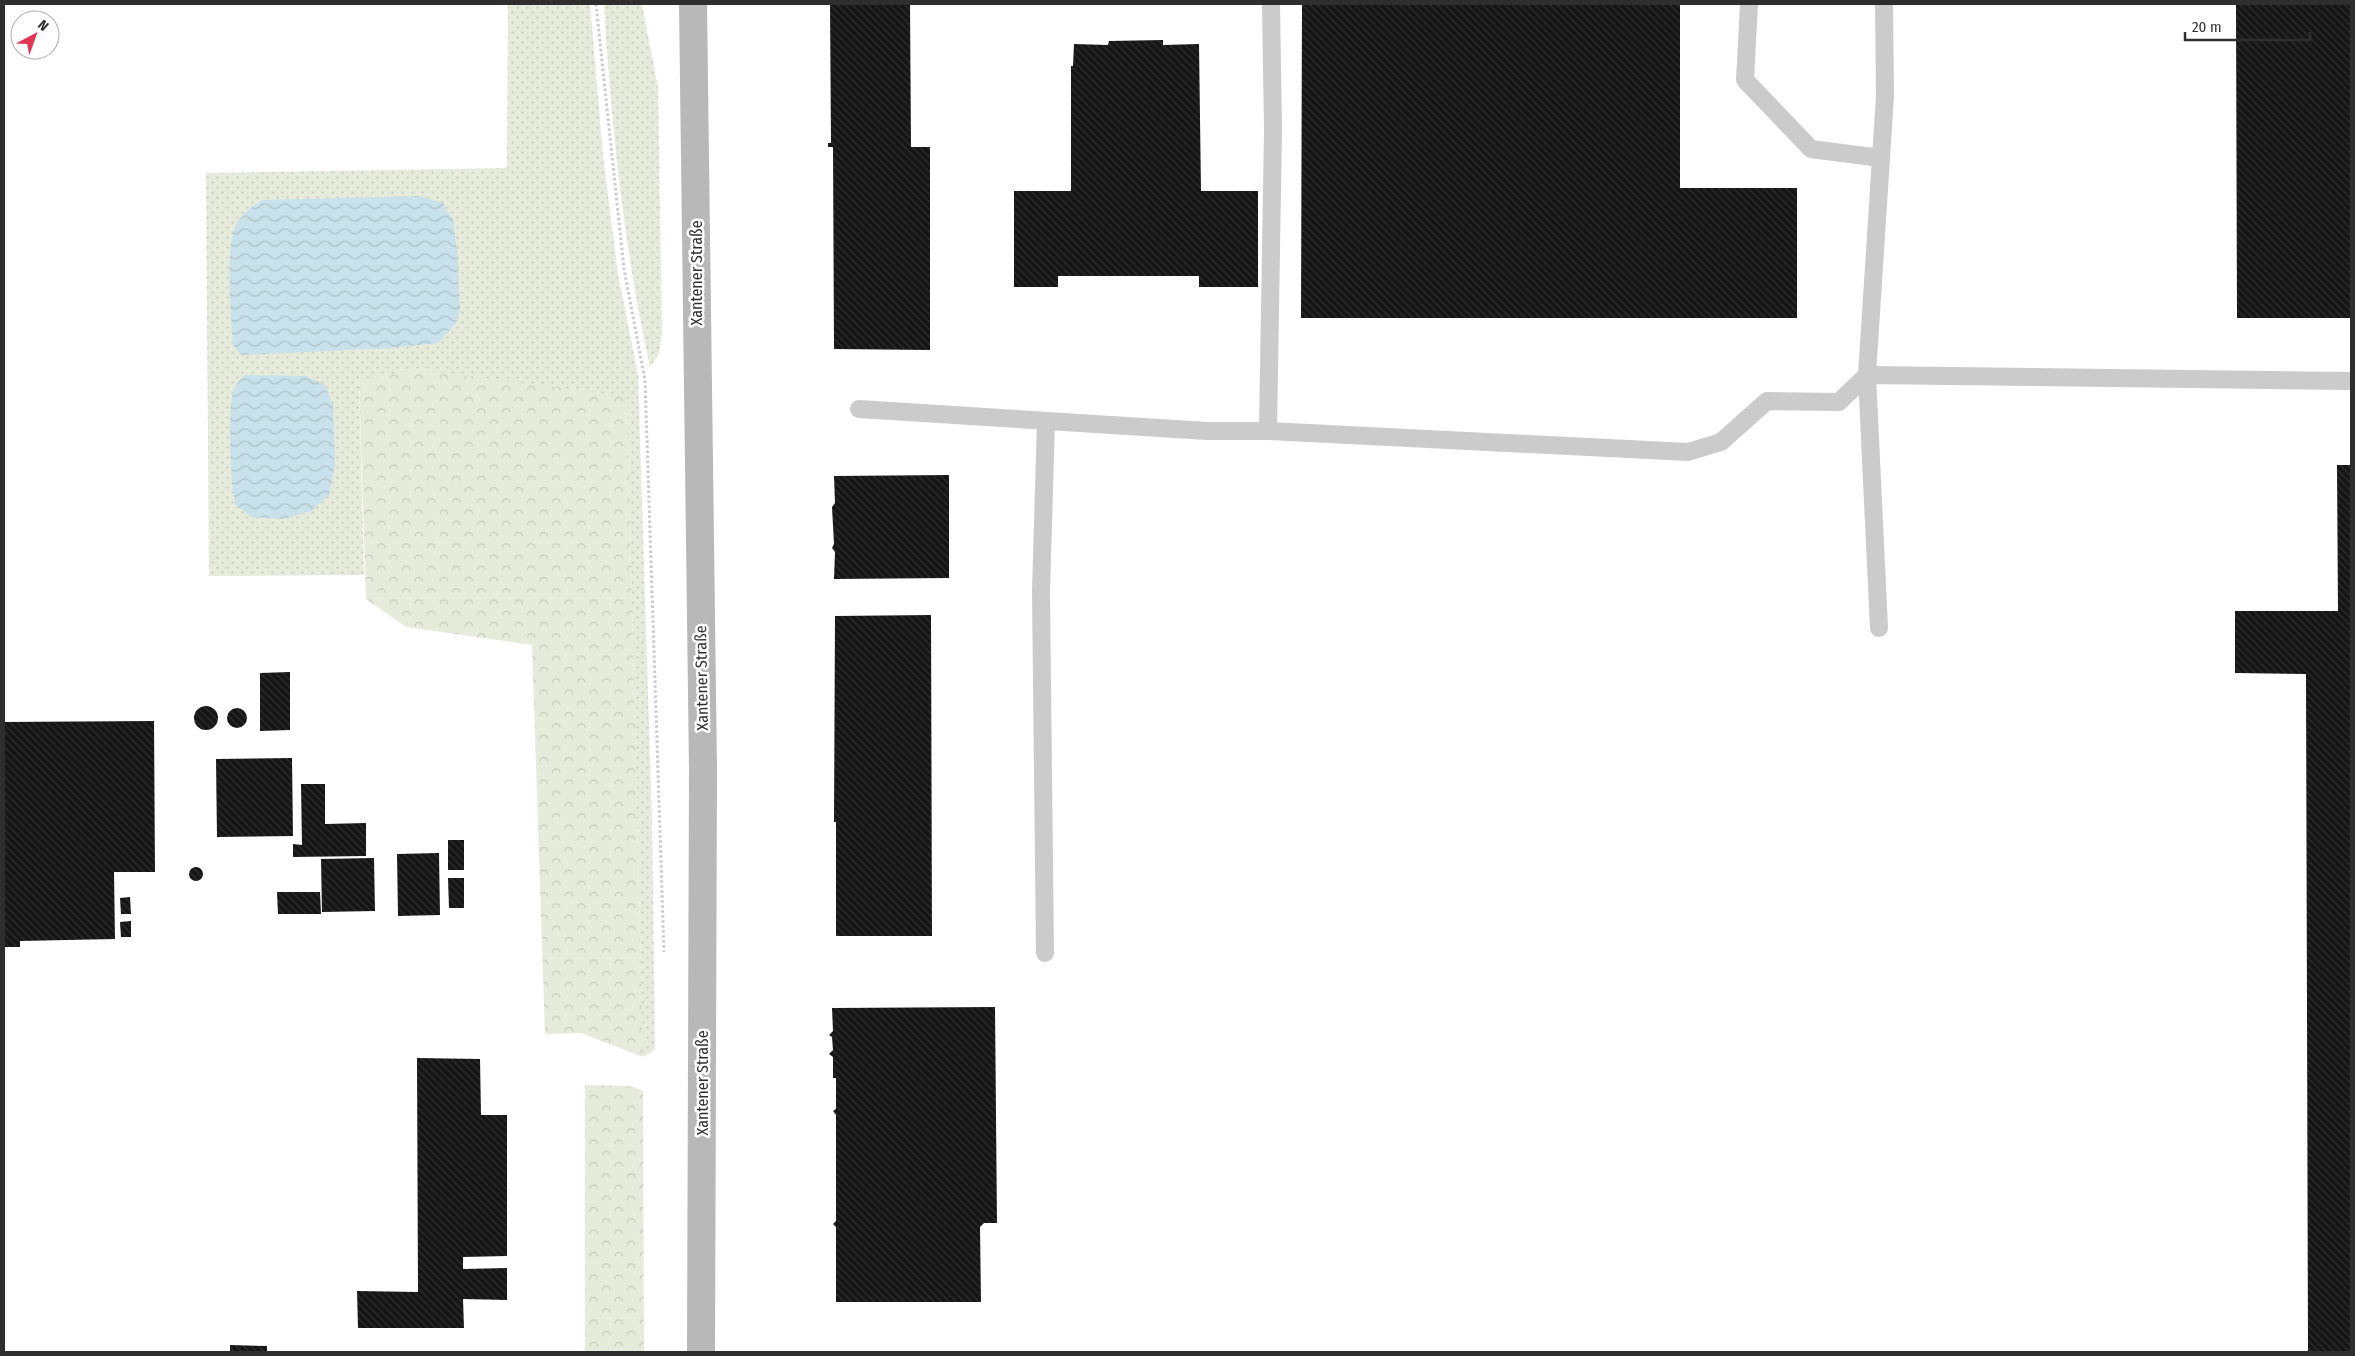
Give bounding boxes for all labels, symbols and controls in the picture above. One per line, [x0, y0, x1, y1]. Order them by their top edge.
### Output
north arrow [10, 10, 60, 60]
scale bar [2185, 10, 2310, 42]
text: N [34, 16, 52, 35]
text: 20 m [2192, 18, 2222, 36]
street label: Xantener Straße [687, 220, 706, 326]
street label: Xantener Straße [691, 625, 712, 731]
street label: Xantener Straße [693, 1030, 712, 1136]

